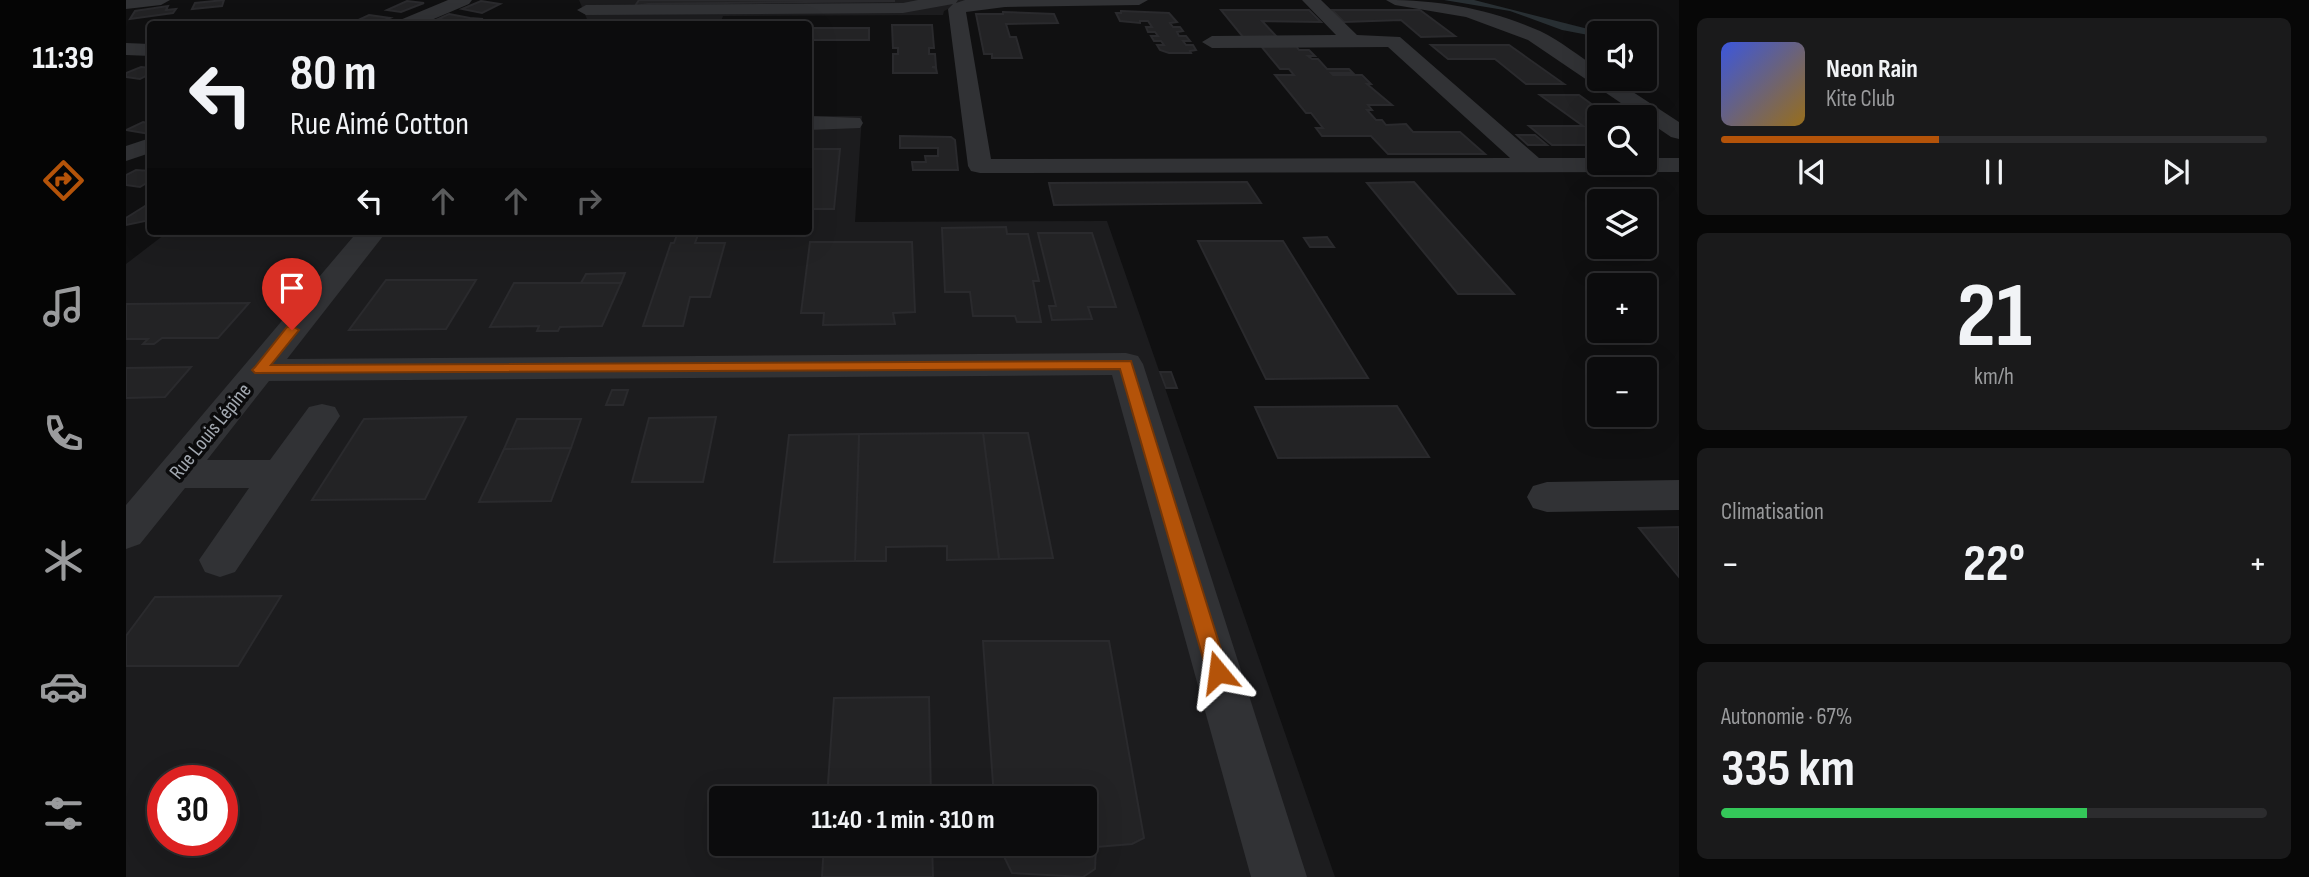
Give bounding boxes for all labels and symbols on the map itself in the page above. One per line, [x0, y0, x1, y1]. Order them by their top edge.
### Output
pin [262, 258, 322, 330]
street label: Rue Louis Lépine [164, 378, 257, 484]
position arrow [1181, 635, 1255, 709]
speed limit sign: 30 [147, 765, 238, 856]

